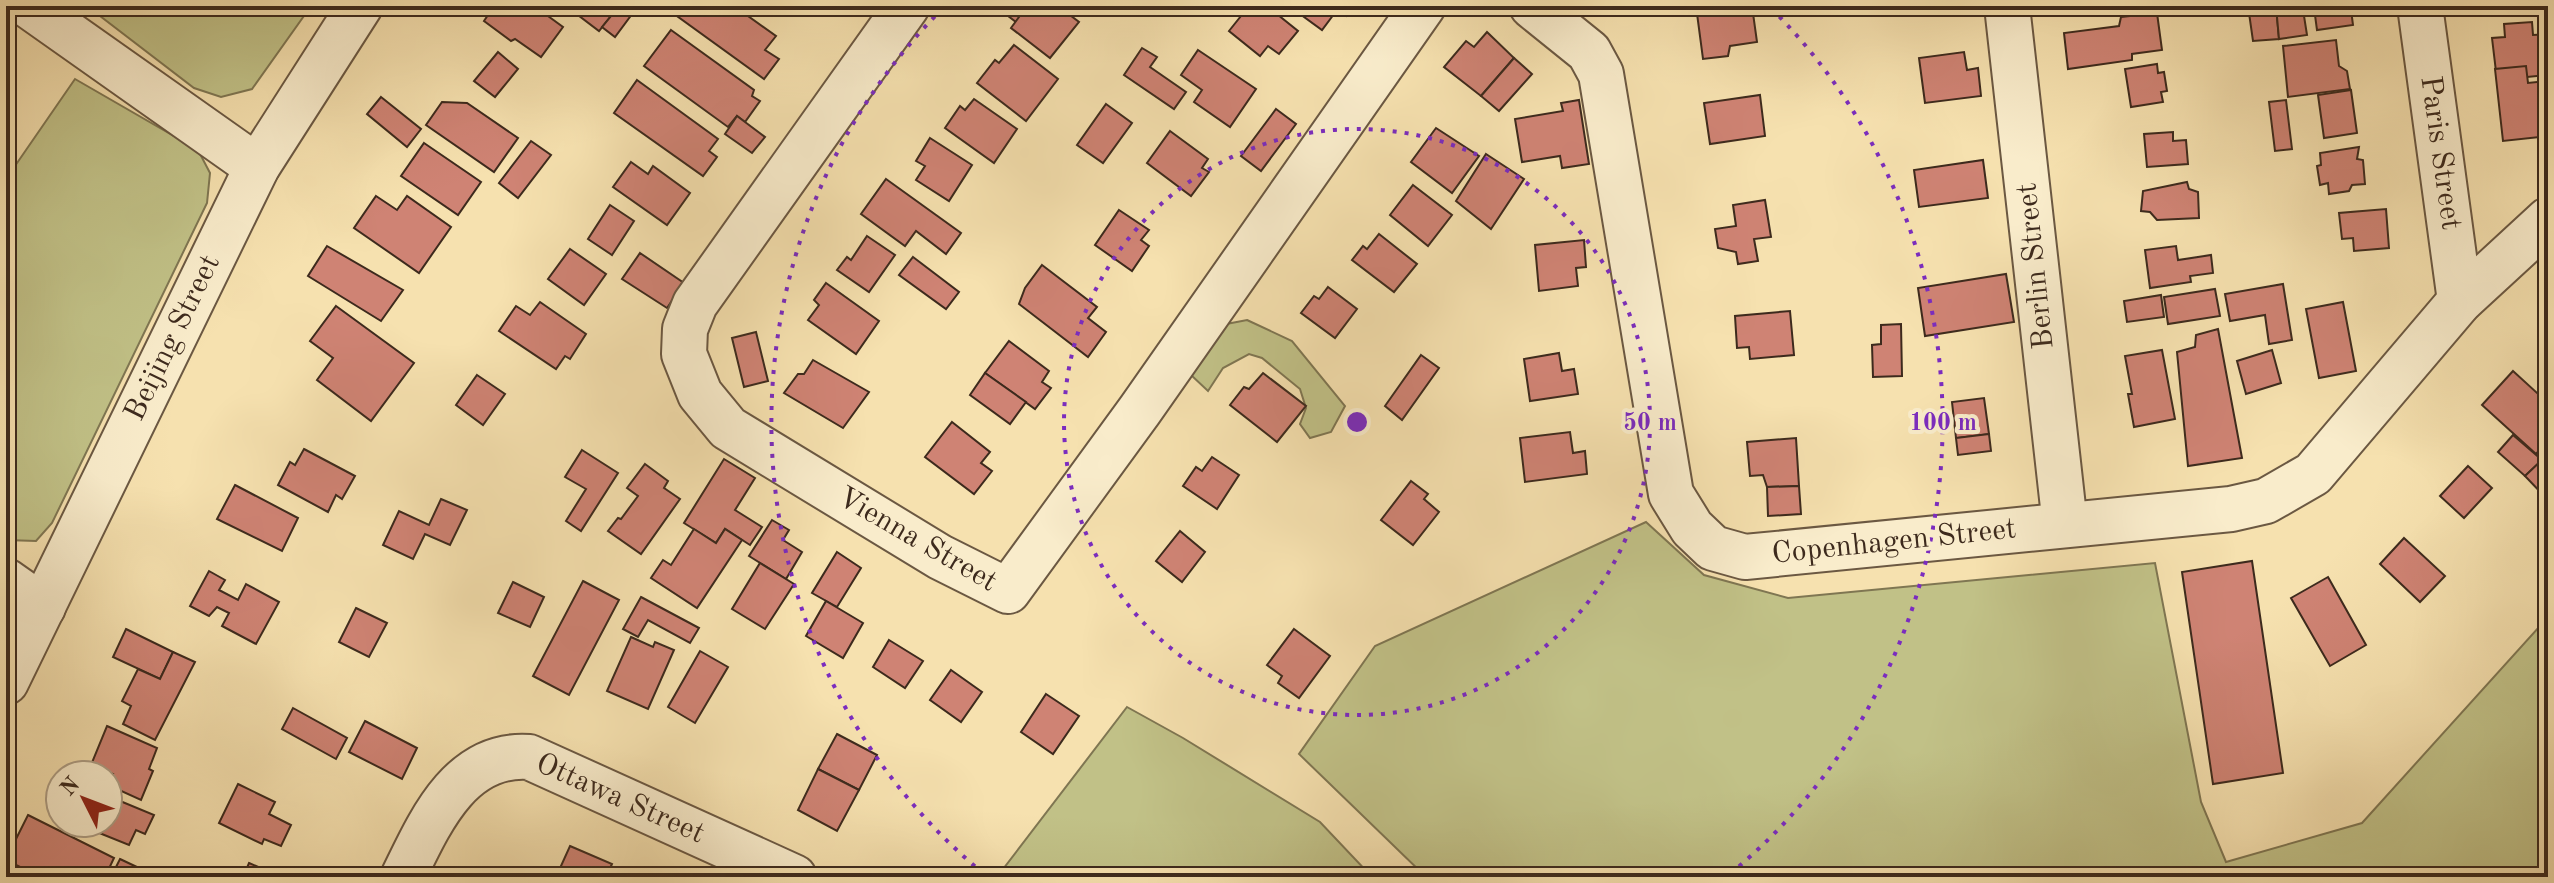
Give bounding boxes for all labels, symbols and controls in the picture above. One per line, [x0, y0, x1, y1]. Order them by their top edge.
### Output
street label: Paris Street [2414, 74, 2466, 232]
street label: Berlin Street [2012, 181, 2060, 351]
street label: Beijing Street [120, 250, 226, 426]
centre of rings [1343, 408, 1371, 436]
text: 50 m [1623, 411, 1677, 436]
text: 100 m [1909, 412, 1977, 436]
street label: Vienna Street [832, 482, 1002, 598]
street label: Copenhagen Street [1770, 514, 2018, 570]
street label: Ottawa Street [531, 748, 709, 850]
north arrow [44, 759, 124, 839]
text: N [57, 773, 85, 801]

